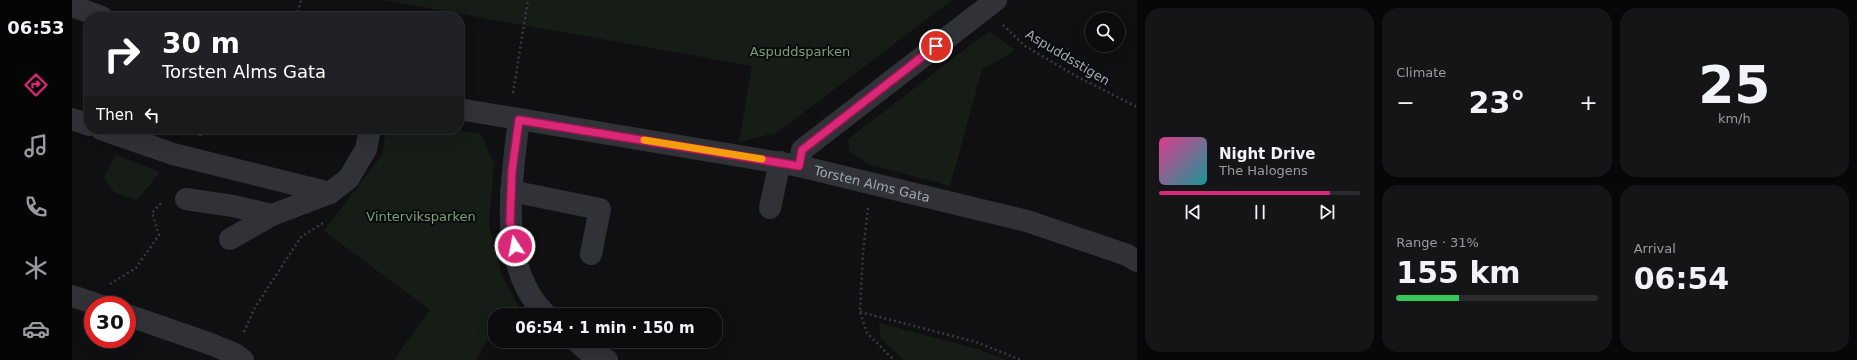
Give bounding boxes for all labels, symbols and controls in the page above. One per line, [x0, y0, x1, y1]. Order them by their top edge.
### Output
map controls [1085, 12, 1125, 52]
button: search [1085, 12, 1125, 52]
text: 06:53 [7, 17, 65, 38]
street label: Aspuddsstigen [1023, 26, 1112, 88]
text: 30 m [162, 27, 240, 60]
icon: right [96, 28, 148, 80]
pin [919, 29, 953, 63]
icon: arrive [925, 35, 947, 57]
park label: Aspuddsparken [750, 44, 850, 59]
text: 25 [1698, 55, 1771, 115]
text: Torsten Alms Gata [162, 61, 326, 82]
text: Climate [1396, 65, 1446, 80]
icon: directions [22, 71, 50, 99]
text: 23° [1469, 85, 1525, 120]
text: − [1396, 90, 1415, 115]
text: + [1579, 90, 1598, 115]
icon: left [141, 104, 163, 126]
text: Then [96, 106, 133, 124]
text: km/h [1718, 111, 1751, 126]
icon: music [22, 132, 50, 160]
text: Night Drive [1219, 145, 1315, 163]
street label: Torsten Alms Gata [812, 163, 931, 205]
text: The Halogens [1219, 163, 1308, 178]
icon: phone [22, 193, 50, 221]
icon: previous [1182, 201, 1204, 223]
icon: pause [1249, 201, 1271, 223]
icon: next [1316, 201, 1338, 223]
park label: Vinterviksparken [366, 209, 476, 224]
position arrow [494, 225, 536, 267]
text: Range · 31% [1396, 235, 1479, 250]
text: Arrival [1634, 241, 1676, 256]
icon: climate [22, 254, 50, 282]
text: 155 km [1396, 255, 1521, 290]
text: 06:54 [1634, 261, 1729, 296]
speed limit sign: 30 [84, 296, 136, 348]
icon: car [22, 315, 50, 343]
text: 06:54 · 1 min · 150 m [515, 319, 695, 337]

